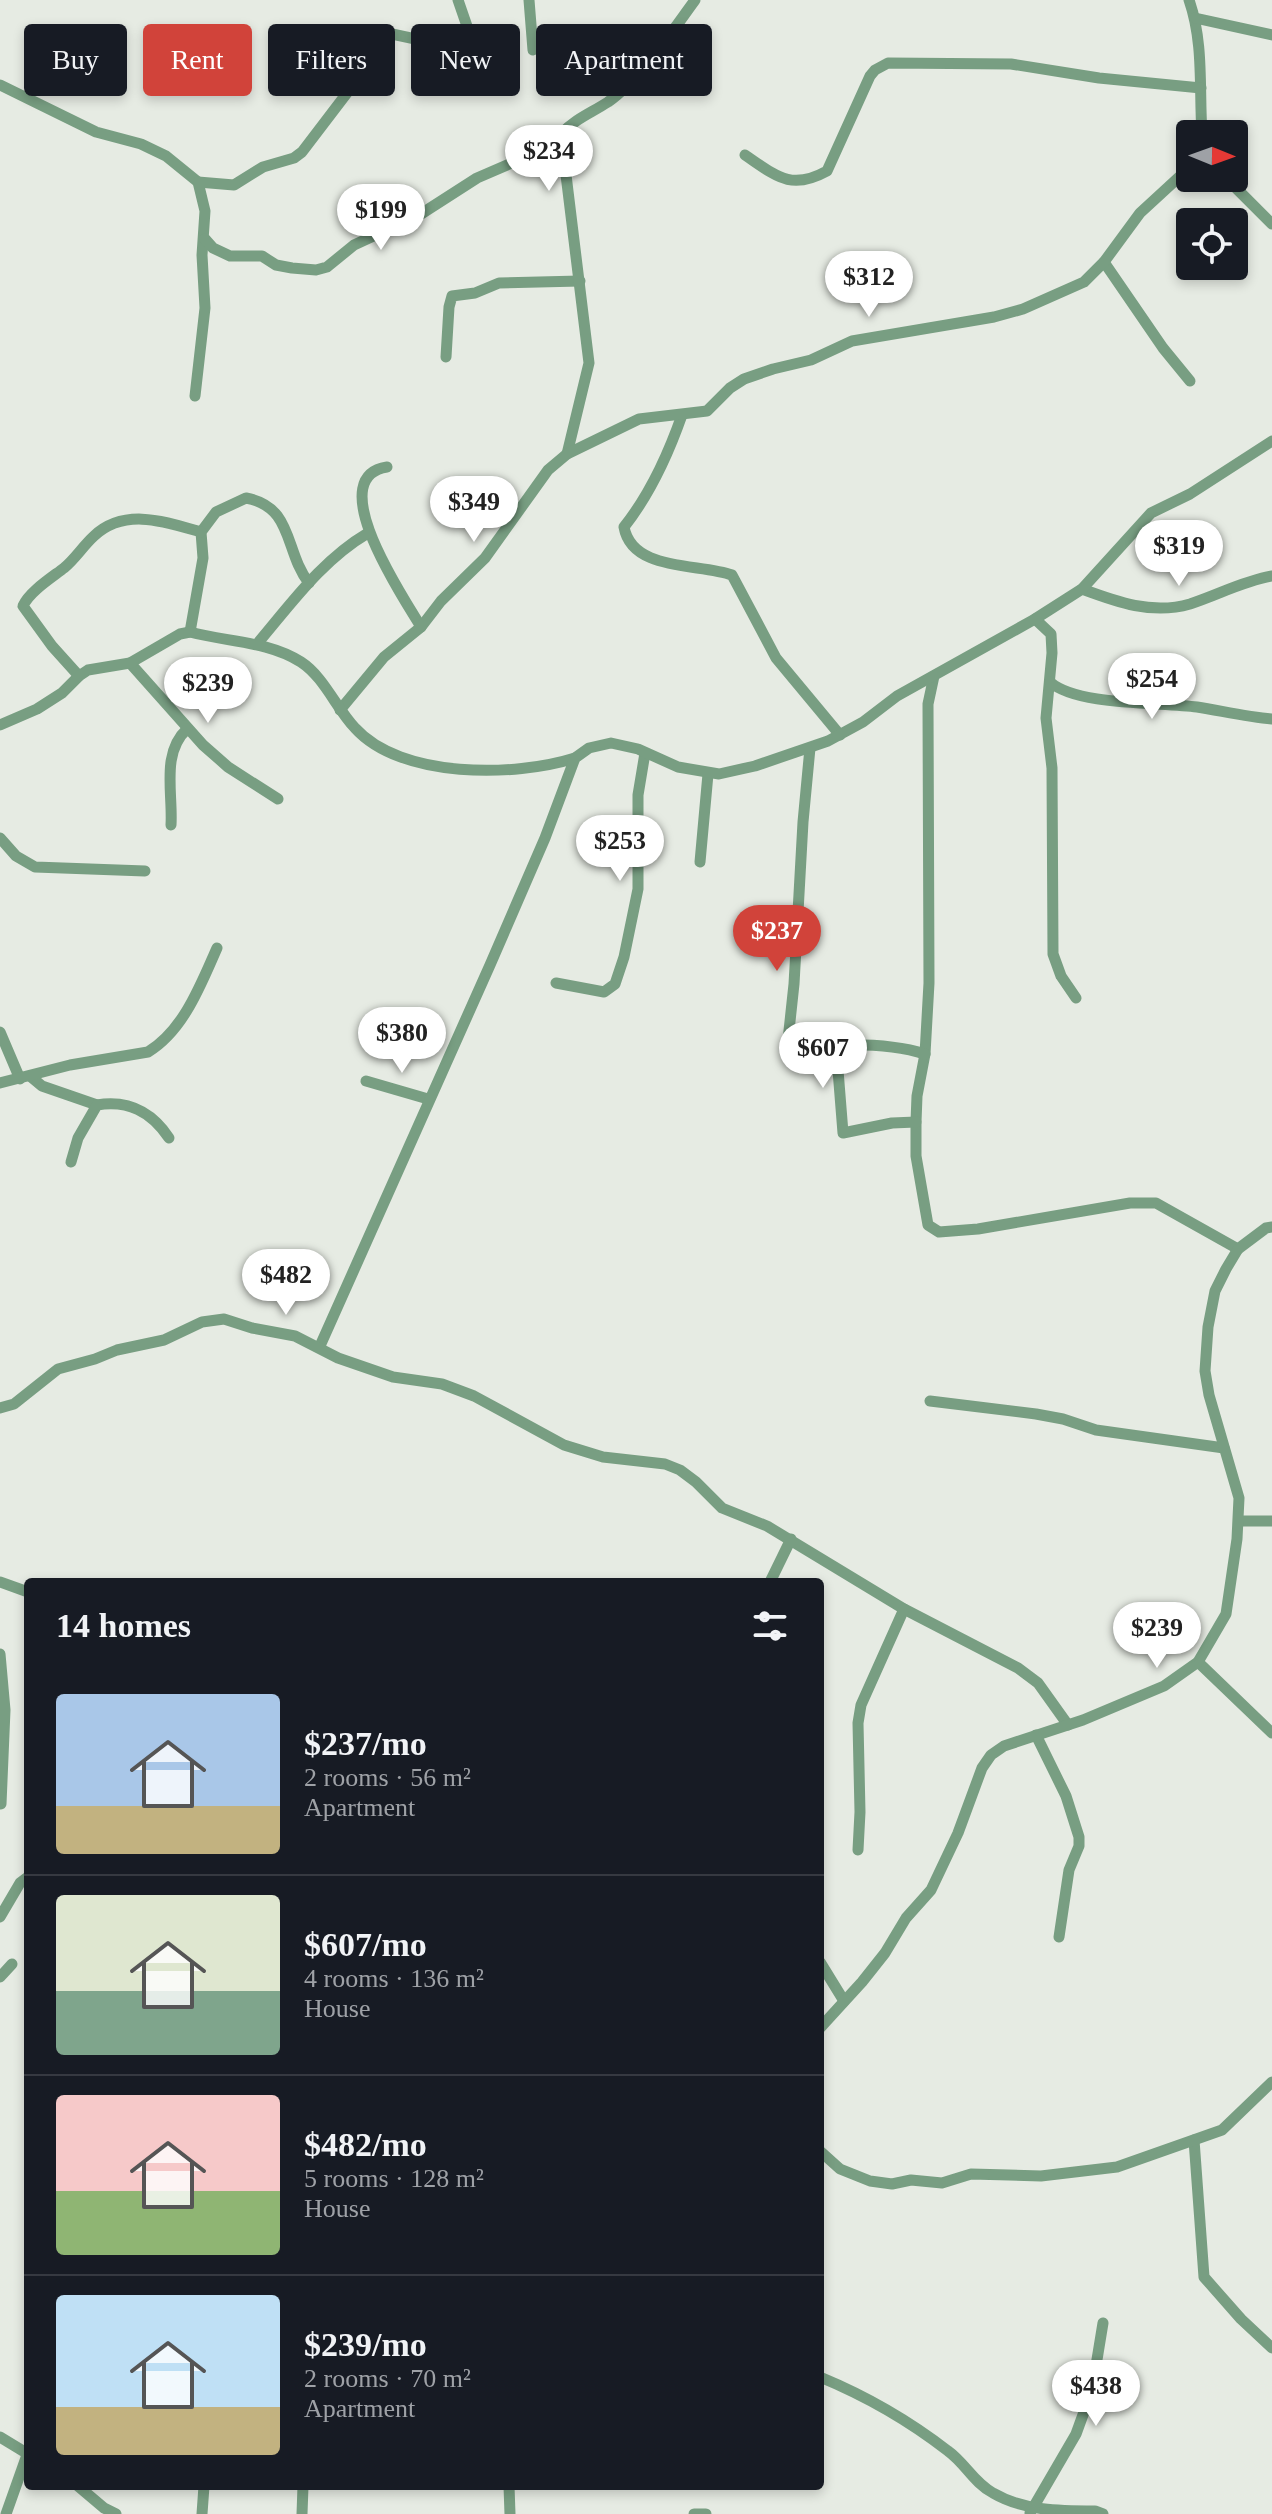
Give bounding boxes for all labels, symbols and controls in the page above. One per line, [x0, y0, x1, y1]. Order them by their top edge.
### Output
chip: Buy [24, 24, 127, 96]
chip: Rent [143, 24, 252, 96]
chip: Filters [268, 24, 395, 96]
chip: New [411, 24, 520, 96]
chip: Apartment [536, 24, 712, 96]
north arrow [1176, 120, 1248, 192]
map controls [1176, 120, 1248, 280]
pin: $234 [502, 125, 596, 193]
text: $234 [523, 136, 575, 165]
pin: $199 [334, 184, 428, 252]
text: $199 [355, 195, 407, 224]
button: locate [1176, 208, 1248, 280]
pin: $312 [822, 251, 916, 319]
text: $312 [843, 262, 895, 291]
pin: $349 [427, 476, 521, 544]
text: $349 [448, 487, 500, 516]
pin: $319 [1132, 520, 1226, 588]
text: $319 [1153, 531, 1205, 560]
pin: $254 [1105, 653, 1199, 721]
pin: $239 [161, 657, 255, 725]
text: $254 [1126, 664, 1178, 693]
text: $239 [182, 668, 234, 697]
pin: $253 [573, 815, 667, 883]
text: $253 [594, 826, 646, 855]
pin: $237 [730, 905, 824, 973]
text: $237 [751, 916, 803, 945]
pin: $380 [355, 1007, 449, 1075]
text: $380 [376, 1018, 428, 1047]
pin: $607 [776, 1022, 870, 1090]
text: $607 [797, 1033, 849, 1062]
pin: $482 [239, 1249, 333, 1317]
text: $482 [260, 1260, 312, 1289]
pin: $239 [1110, 1602, 1204, 1670]
icon: filters [748, 1604, 792, 1648]
text: 14 homes [56, 1607, 191, 1644]
text: $239 [1131, 1613, 1183, 1642]
text: $237/mo [304, 1725, 427, 1762]
icon: home [120, 1726, 216, 1822]
text: 2 rooms · 56 m² [304, 1763, 471, 1792]
text: Apartment [304, 1793, 415, 1822]
text: $607/mo [304, 1926, 427, 1963]
icon: home [120, 1927, 216, 2023]
text: 4 rooms · 136 m² [304, 1964, 484, 1993]
text: House [304, 1994, 370, 2023]
text: $482/mo [304, 2126, 427, 2163]
icon: home [120, 2127, 216, 2223]
text: 5 rooms · 128 m² [304, 2164, 484, 2193]
text: House [304, 2194, 370, 2223]
text: $239/mo [304, 2326, 427, 2363]
icon: home [120, 2327, 216, 2423]
pin: $438 [1049, 2360, 1143, 2428]
text: 2 rooms · 70 m² [304, 2364, 471, 2393]
text: $438 [1070, 2371, 1122, 2400]
text: Apartment [304, 2394, 415, 2423]

